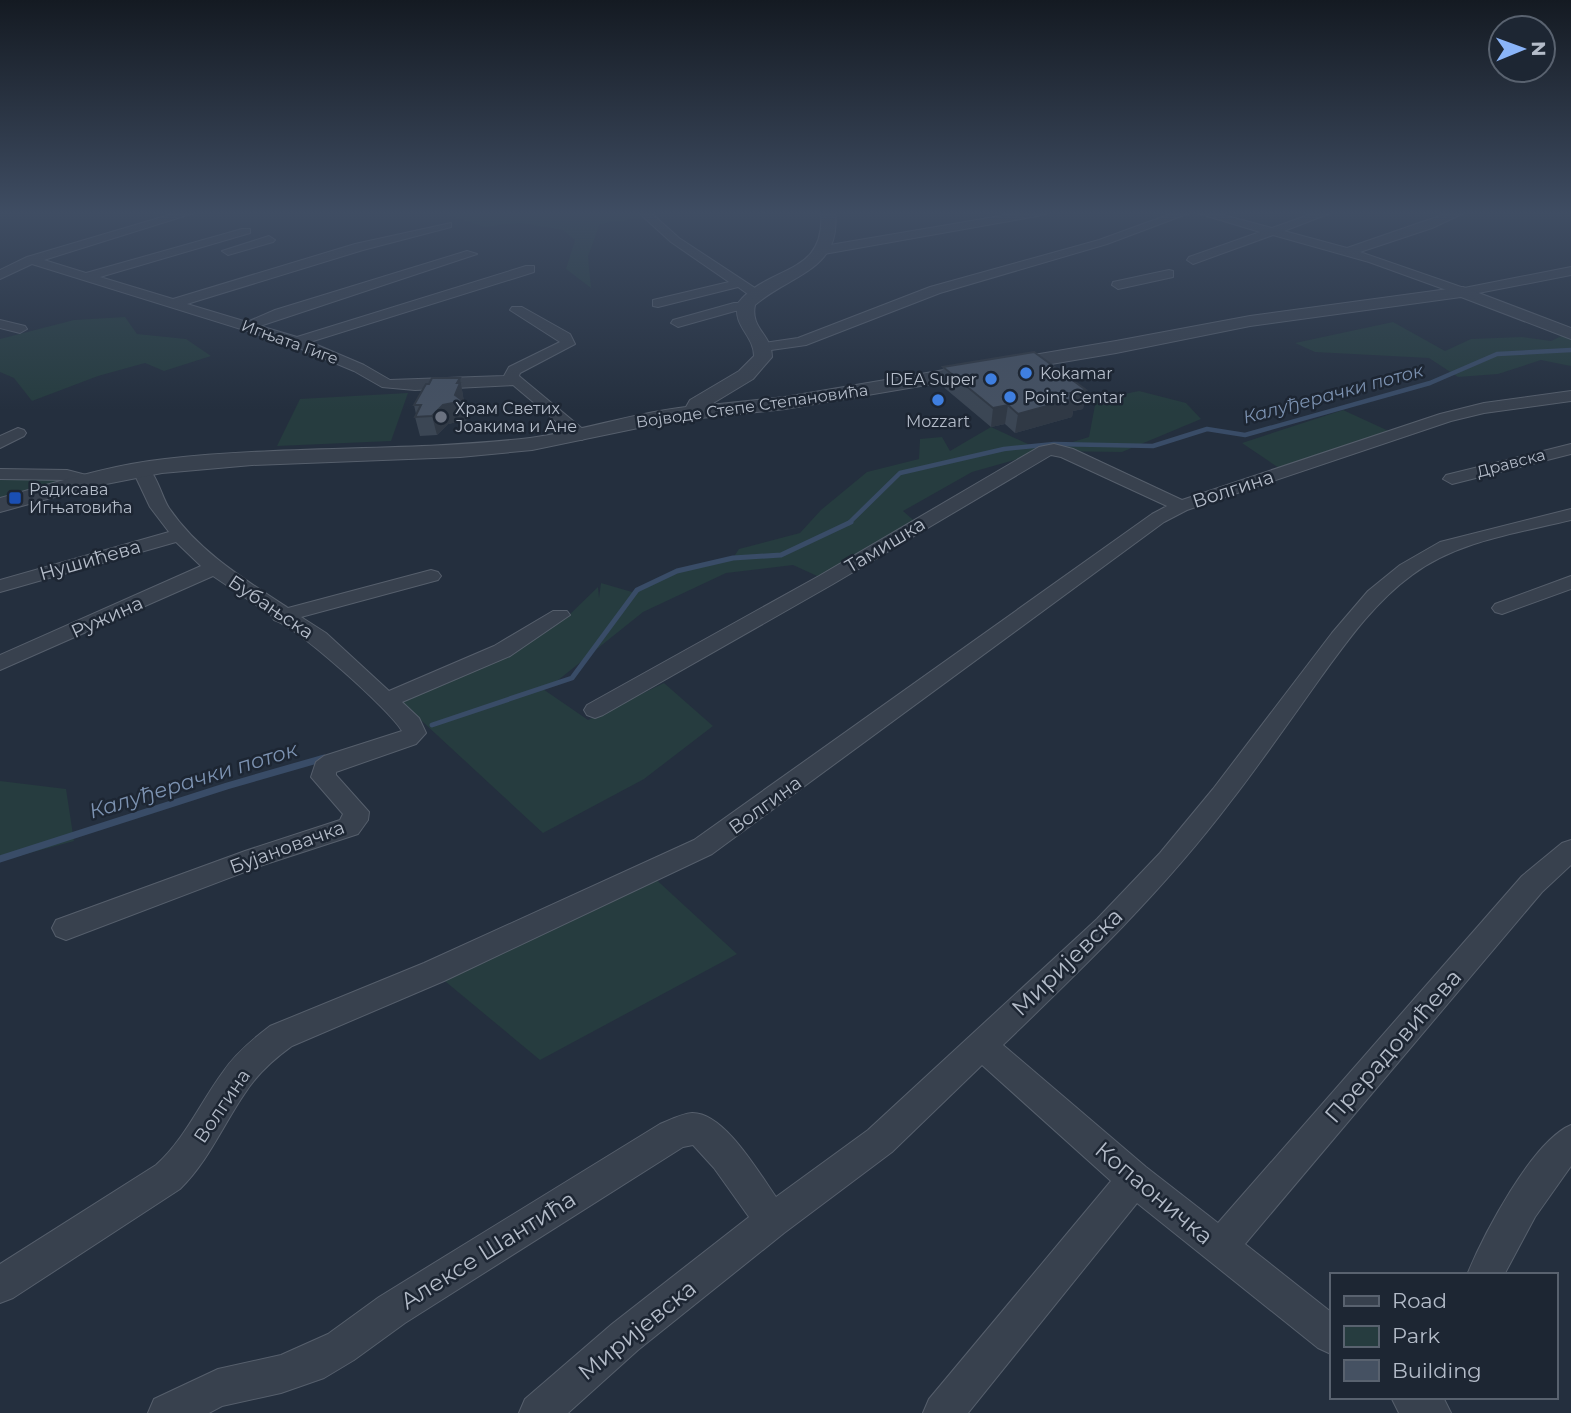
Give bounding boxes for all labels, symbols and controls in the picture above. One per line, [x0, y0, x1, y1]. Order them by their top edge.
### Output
north arrow [1487, 14, 1557, 84]
text: N [1527, 41, 1550, 57]
street label: Игњата Гиге [239, 316, 341, 368]
water label: Калуђерачки поток [1240, 359, 1426, 429]
place label: Kokamar [1040, 364, 1113, 383]
marker: Kokamar [1018, 365, 1034, 381]
place label: IDEA Super [885, 370, 977, 389]
marker: IDEA Super [983, 371, 999, 387]
street label: Војводе Степе Степановића [635, 380, 869, 432]
place label: Point Centar [1024, 388, 1125, 407]
marker: Point Centar [1002, 389, 1018, 405]
marker: Mozzart [930, 392, 946, 408]
place label: Храм Светих Јоакима и Ане [455, 399, 577, 436]
marker: Храм Светих Јоакима и Ане [433, 409, 449, 425]
place label: Mozzart [906, 412, 971, 431]
street label: Дравска [1475, 445, 1547, 481]
street label: Волгина [1189, 465, 1277, 513]
place label: Радисава Игњатовића [29, 480, 132, 517]
marker: Радисава Игњатовића [7, 490, 23, 506]
street label: Тамишка [841, 512, 929, 578]
street label: Нушићева [37, 535, 143, 585]
street label: Бубањска [224, 570, 318, 644]
street label: Ружина [68, 591, 146, 643]
water label: Калуђерачки поток [86, 736, 301, 824]
street label: Волгина [724, 771, 806, 839]
street label: Бујановачка [226, 816, 348, 878]
street label: Миријевска [1006, 902, 1128, 1022]
street label: Прерадовићева [1319, 963, 1467, 1129]
street label: Волгина [189, 1065, 255, 1147]
street label: Копаоничка [1089, 1136, 1219, 1250]
street label: Алексе Шантића [395, 1185, 581, 1315]
legend [1330, 1273, 1557, 1399]
street label: Миријевска [572, 1274, 702, 1386]
text: Road [1392, 1288, 1447, 1313]
text: Park [1392, 1323, 1440, 1348]
text: Building [1392, 1358, 1482, 1383]

